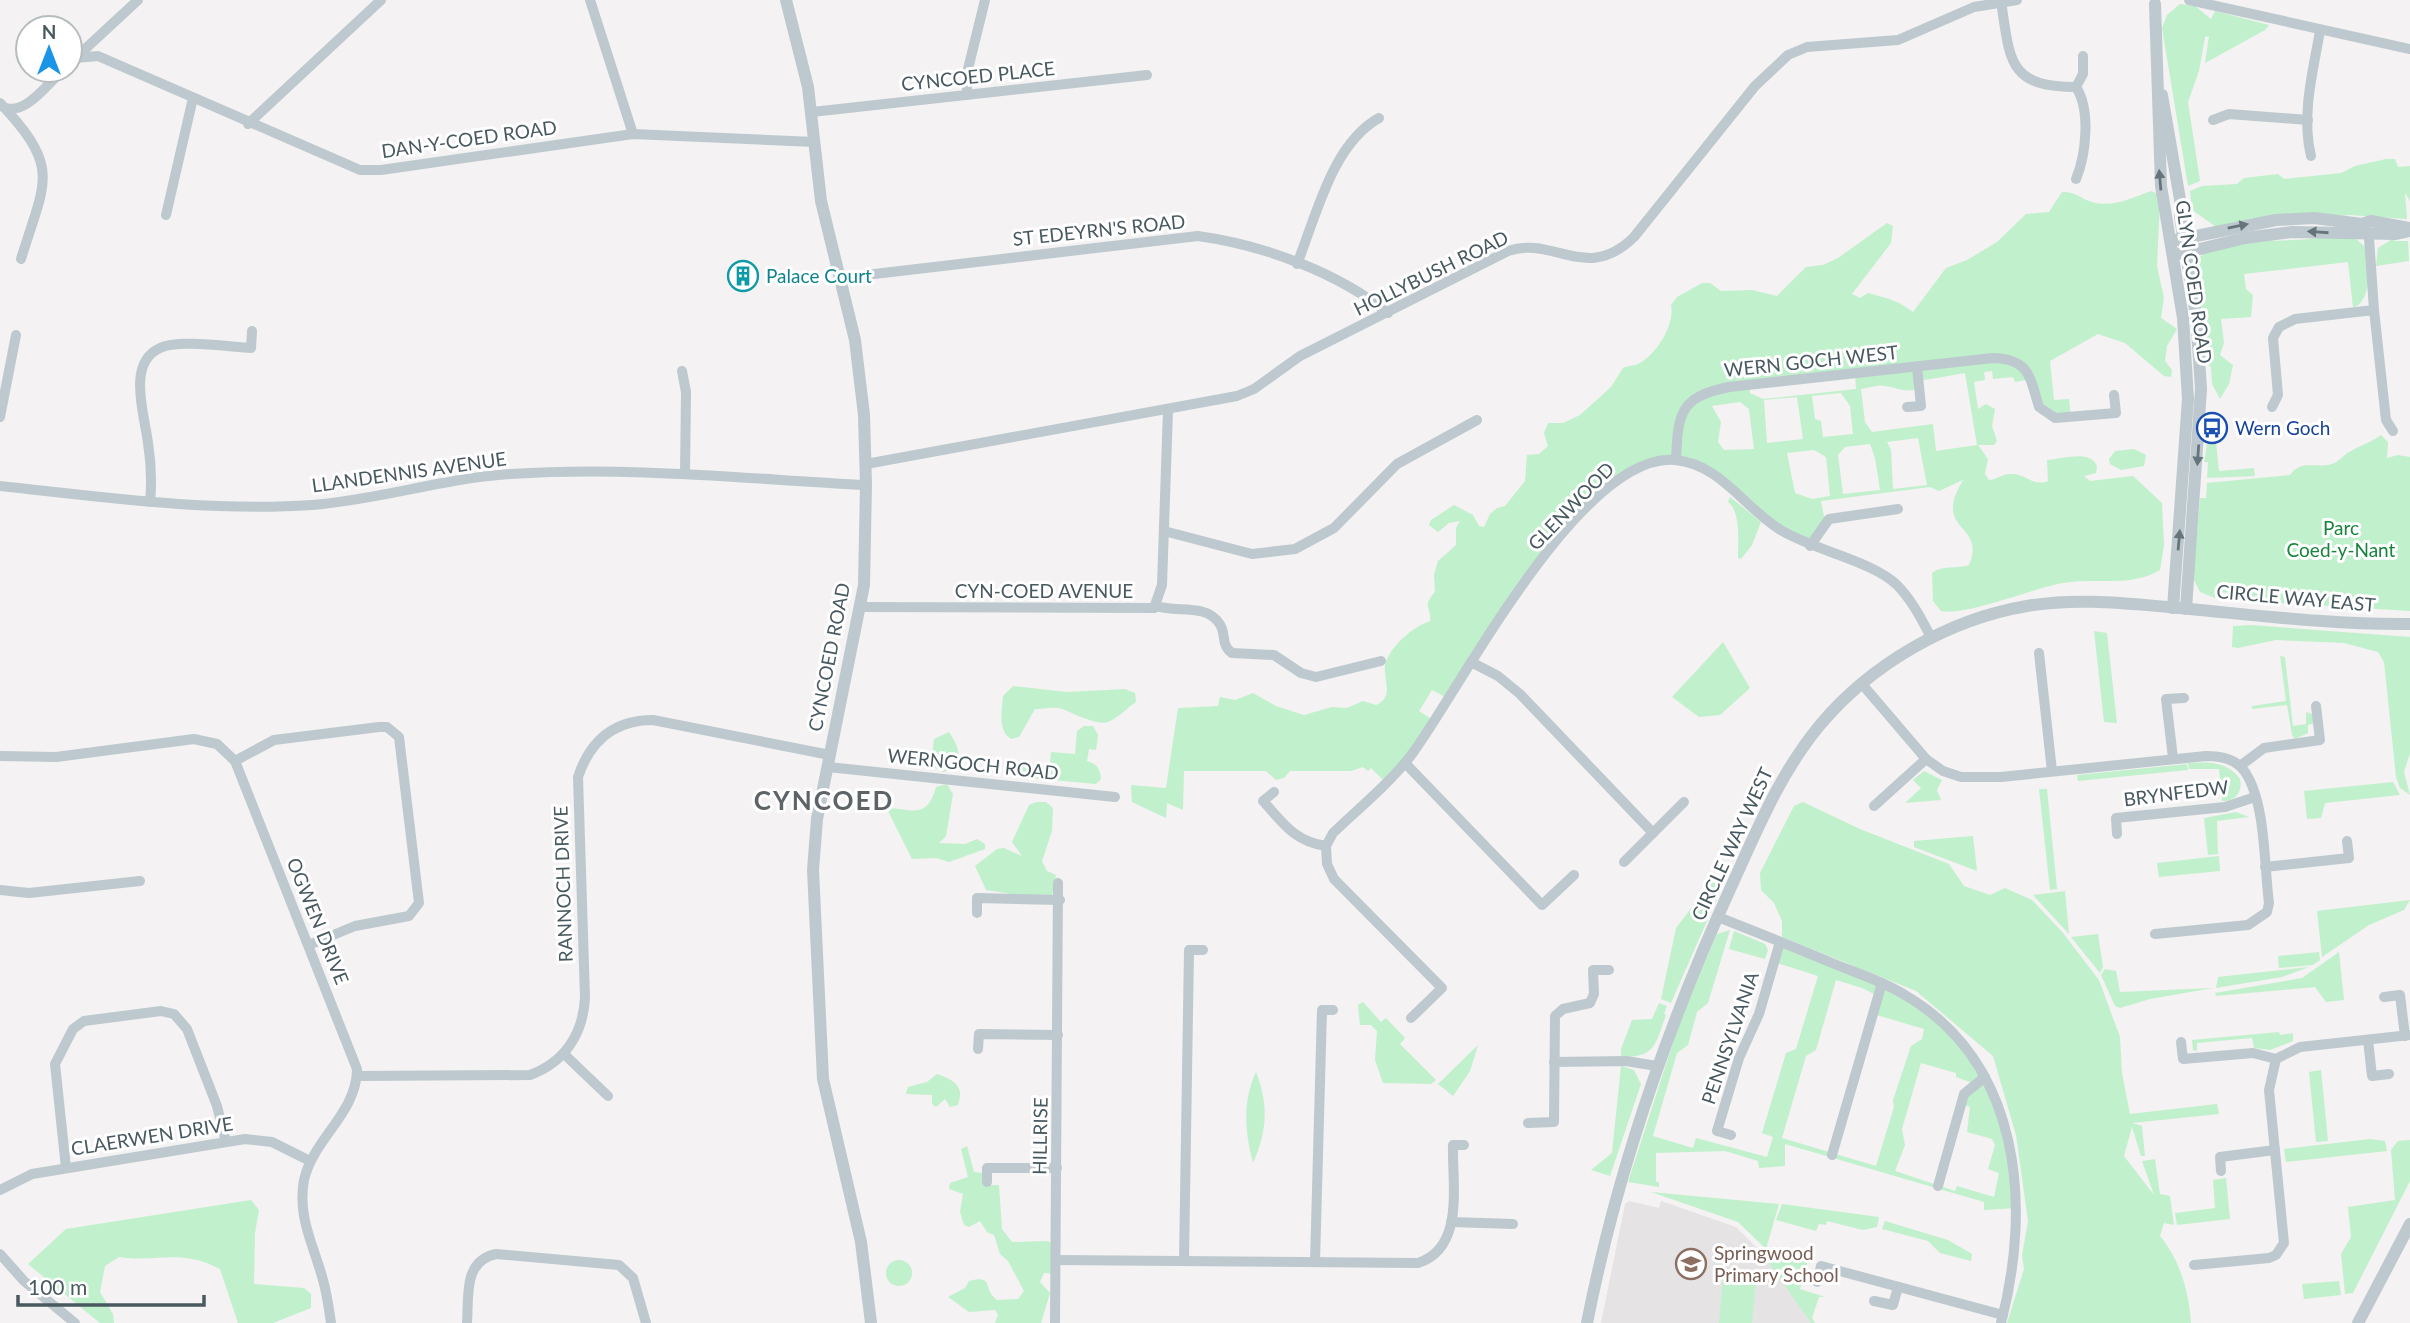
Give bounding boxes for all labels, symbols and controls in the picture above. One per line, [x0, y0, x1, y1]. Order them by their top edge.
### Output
north arrow [14, 14, 84, 84]
text: N [42, 20, 56, 43]
street label: CYNCOED PLACE [900, 56, 1056, 95]
street label: DAN-Y-COED ROAD [380, 115, 558, 162]
one-way arrow [2155, 169, 2166, 191]
street label: GLYN COED ROAD [2172, 199, 2217, 365]
street label: ST EDEYRN'S ROAD [1011, 209, 1186, 250]
one-way arrow [2227, 221, 2249, 232]
street label: HOLLYBUSH ROAD [1350, 225, 1512, 320]
one-way arrow [2307, 226, 2329, 237]
building icon: Palace Court [726, 259, 760, 293]
place label: Palace Court [766, 264, 872, 287]
street label: WERN GOCH WEST [1723, 340, 1899, 381]
bus stop icon: Wern Goch [2195, 411, 2229, 445]
place label: Wern Goch [2235, 416, 2330, 439]
one-way arrow [2192, 444, 2203, 466]
street label: LLANDENNIS AVENUE [310, 446, 508, 497]
street label: GLENWOOD [1523, 457, 1618, 554]
park label: Parc Coed-y-Nant [2287, 516, 2396, 561]
one-way arrow [2174, 528, 2185, 550]
street label: CYN-COED AVENUE [955, 579, 1133, 602]
street label: CIRCLE WAY EAST [2216, 579, 2377, 616]
street label: CYNCOED ROAD [803, 581, 854, 733]
street label: WERNGOCH ROAD [886, 743, 1060, 784]
street label: CIRCLE WAY WEST [1686, 764, 1777, 924]
street label: BRYNFEDW [2122, 775, 2230, 810]
district label: CYNCOED [754, 784, 894, 816]
street label: RANNOCH DRIVE [548, 805, 577, 963]
street label: OGWEN DRIVE [283, 854, 354, 988]
street label: PENNSYLVANIA [1696, 968, 1763, 1107]
street label: HILLRISE [1027, 1097, 1052, 1175]
street label: CLAERWEN DRIVE [69, 1111, 234, 1160]
place label: Springwood Primary School [1714, 1241, 1839, 1286]
school or university icon: Springwood Primary School [1674, 1247, 1708, 1281]
scale bar [18, 1264, 203, 1308]
text: 100 m [28, 1274, 87, 1299]

